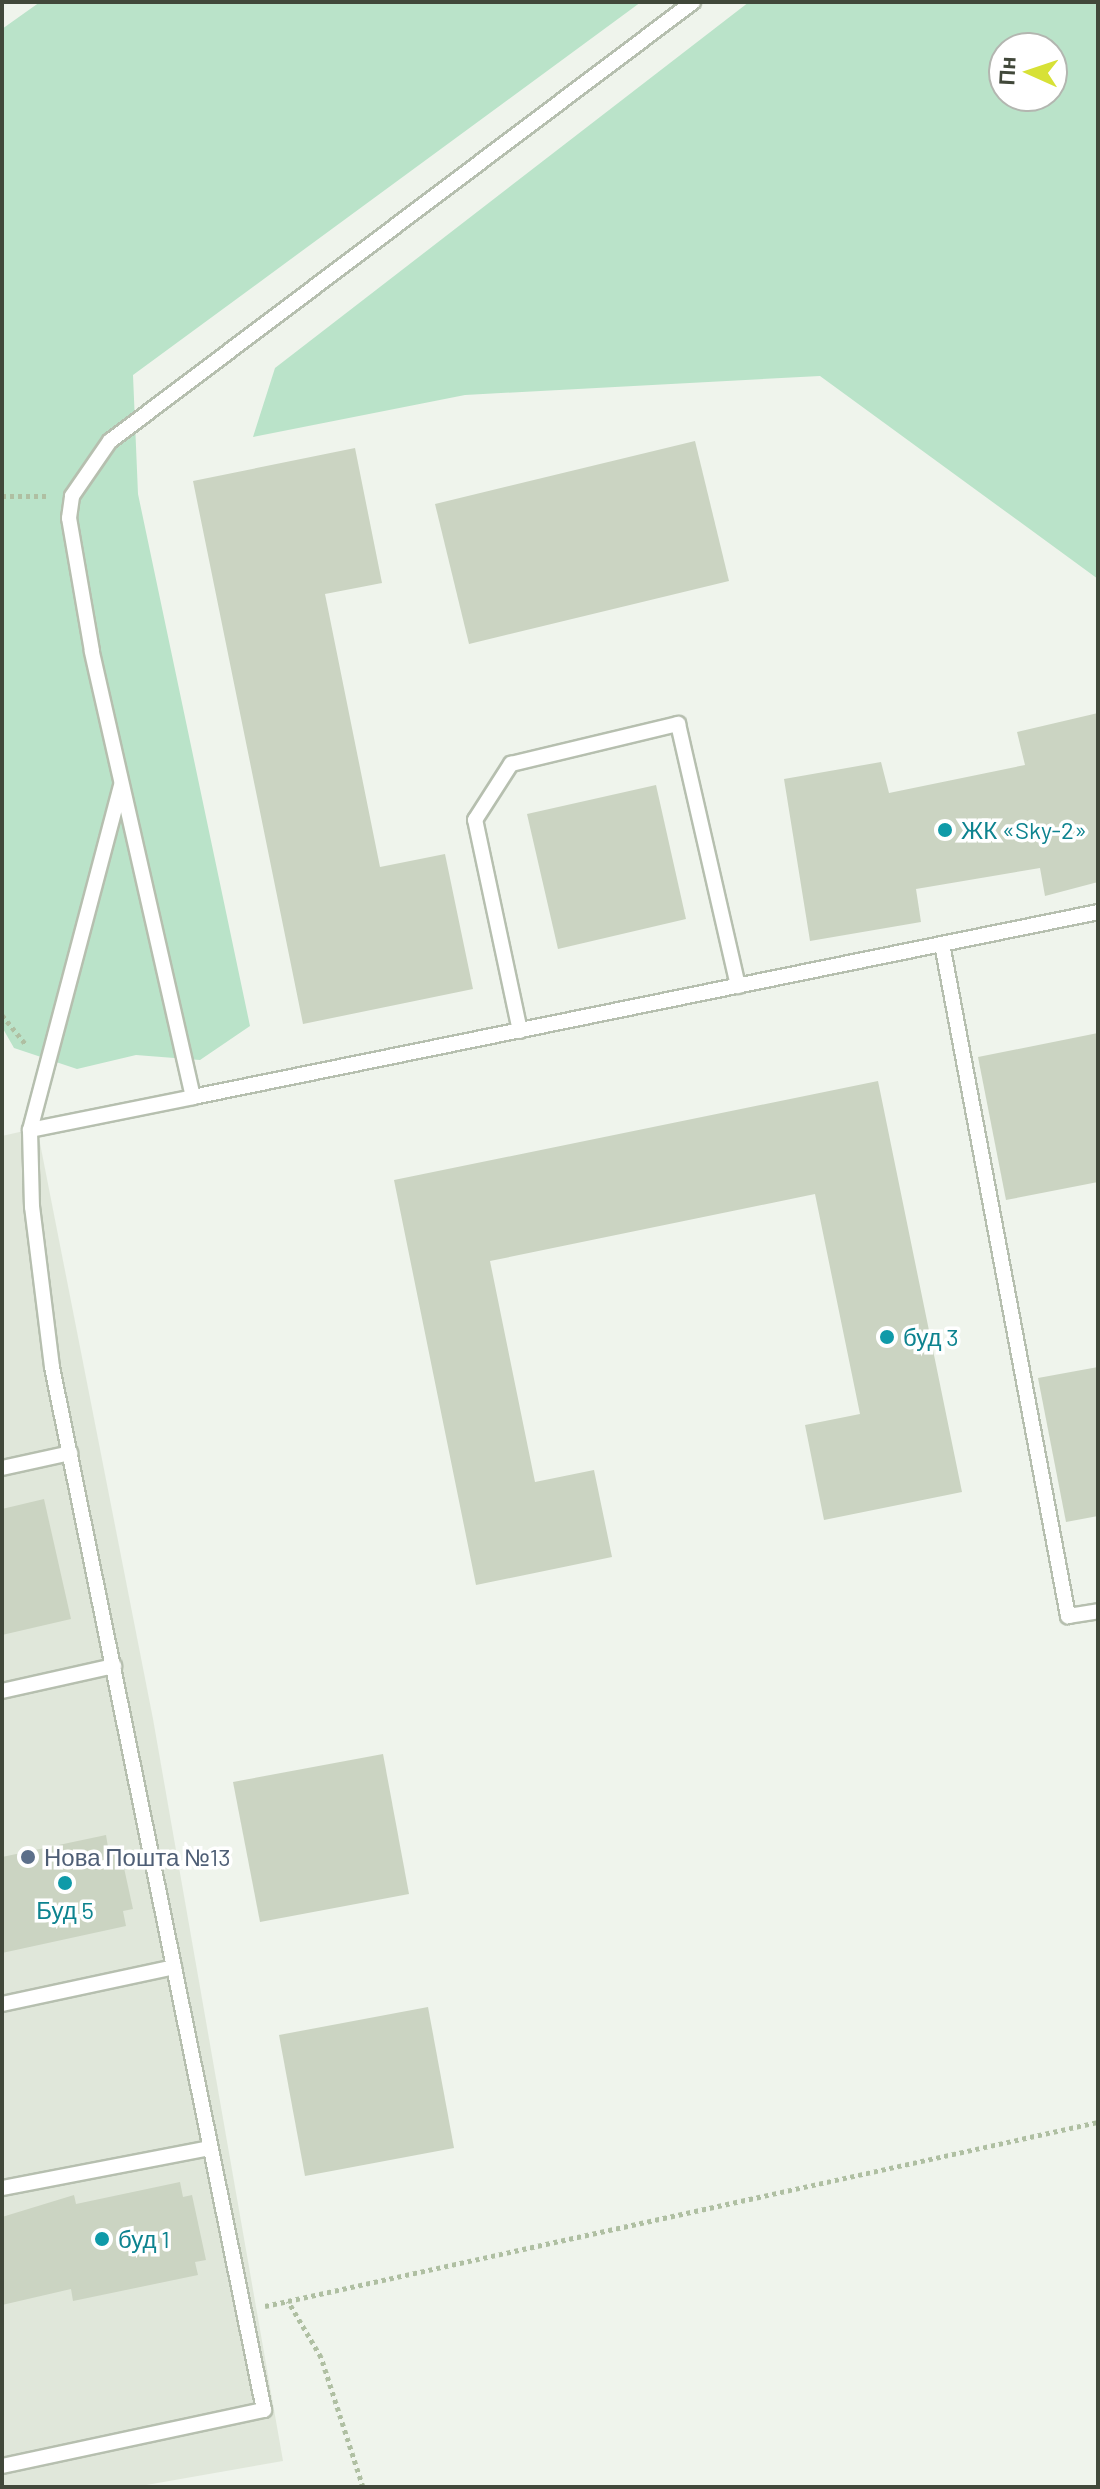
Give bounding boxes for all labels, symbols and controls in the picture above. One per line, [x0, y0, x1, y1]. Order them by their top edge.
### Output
north arrow [988, 32, 1068, 112]
text: Пн [992, 56, 1020, 86]
place label: ЖК «Sky-2» [961, 816, 1087, 844]
marker: ЖК «Sky-2» [936, 821, 954, 839]
place label: буд 3 [903, 1323, 959, 1351]
marker: буд 3 [878, 1328, 896, 1346]
place label: Нова Пошта №13 [44, 1843, 231, 1871]
marker: Нова Пошта №13 [19, 1848, 37, 1866]
marker: Буд 5 [56, 1874, 74, 1892]
place label: Буд 5 [36, 1896, 94, 1924]
place label: буд 1 [118, 2225, 170, 2253]
marker: буд 1 [93, 2230, 111, 2248]

